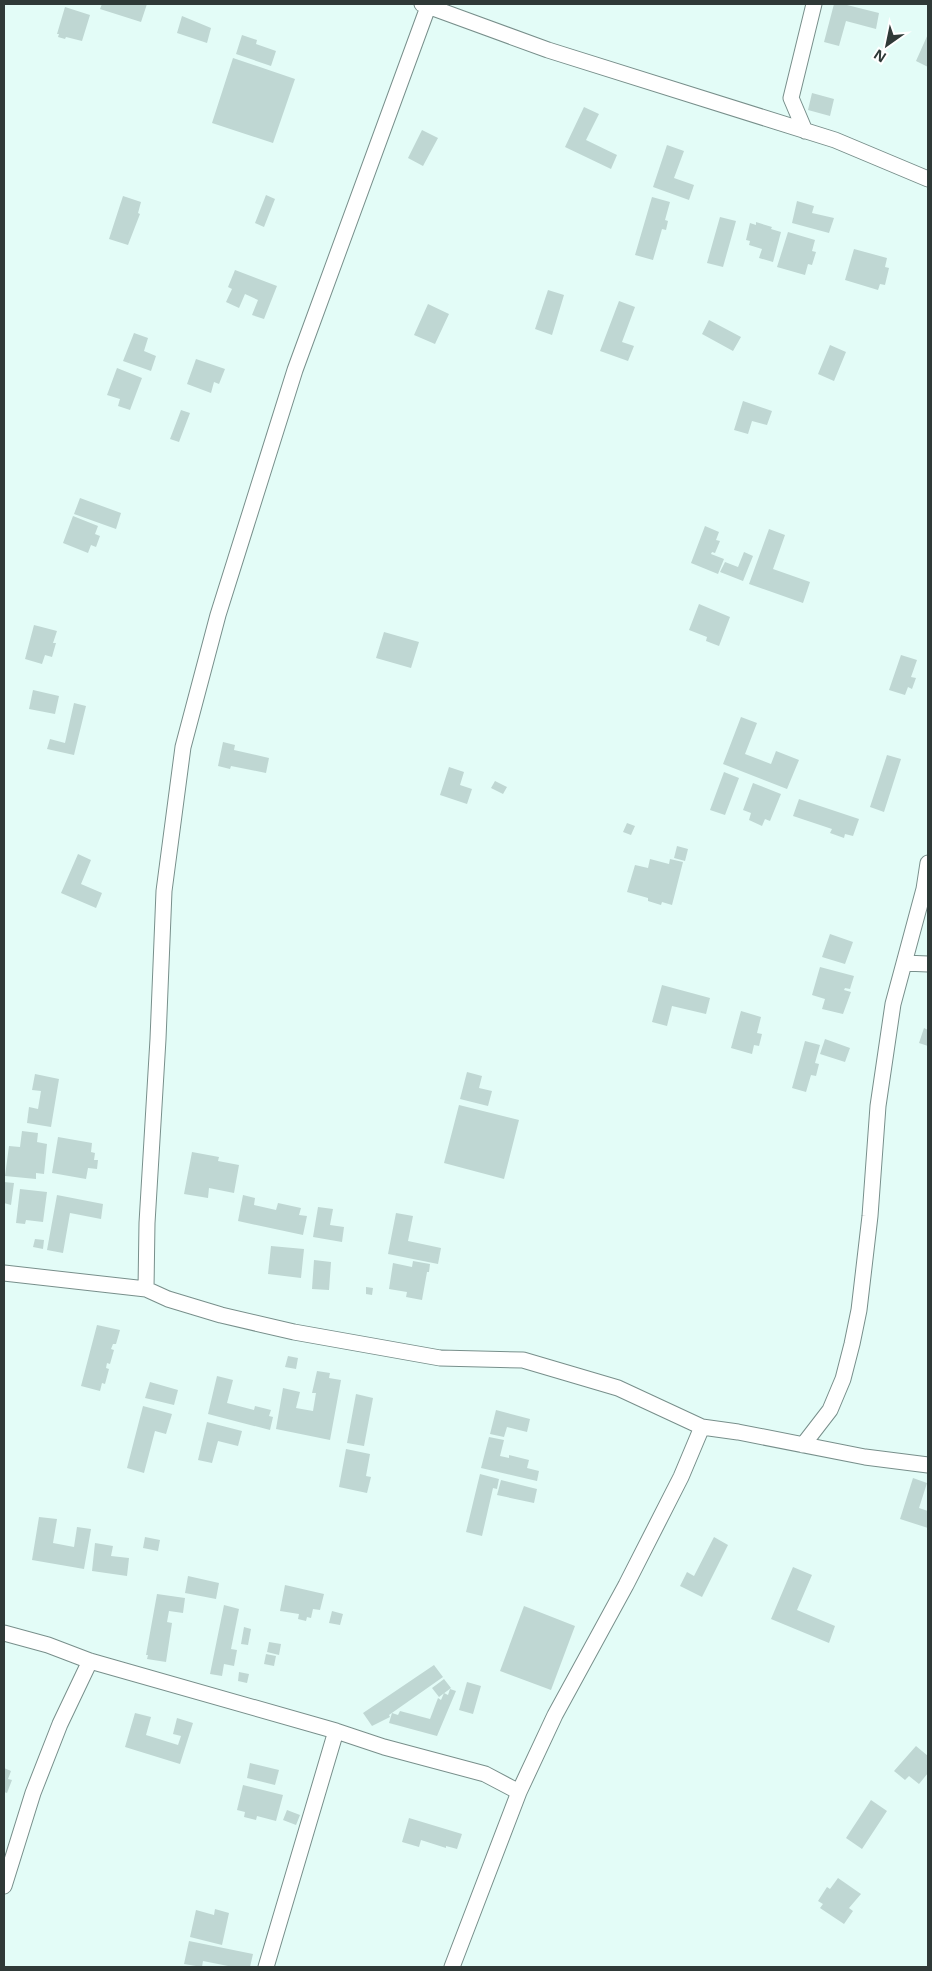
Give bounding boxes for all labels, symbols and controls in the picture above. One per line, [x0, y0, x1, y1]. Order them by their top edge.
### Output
north arrow [862, 20, 912, 70]
text: N [870, 45, 890, 67]

